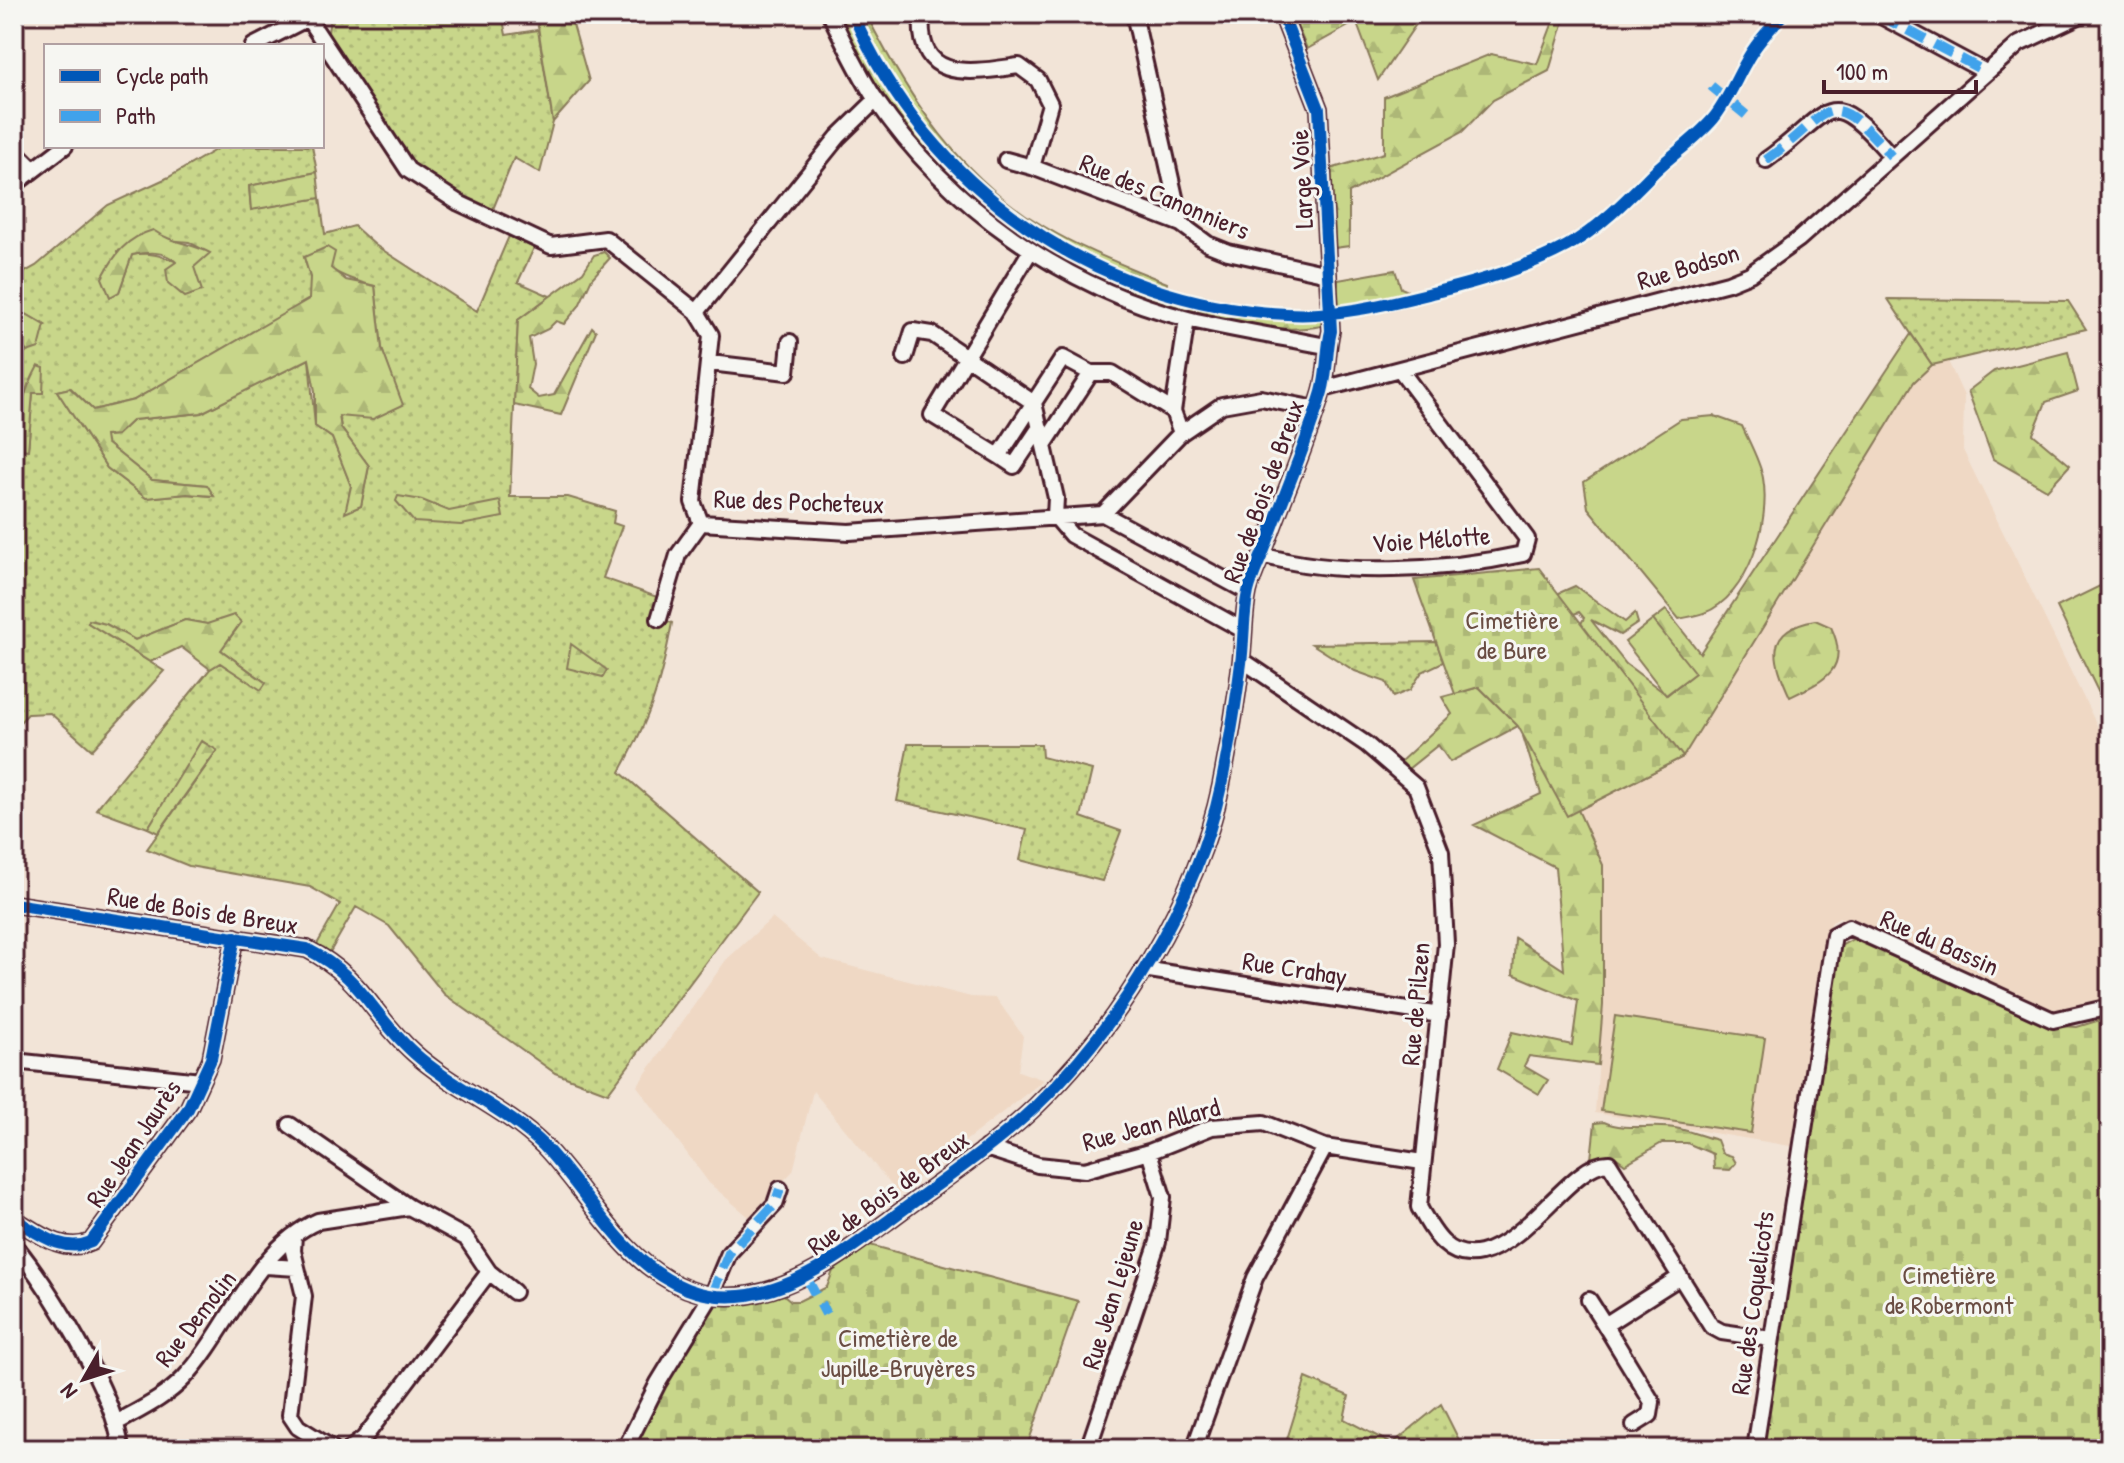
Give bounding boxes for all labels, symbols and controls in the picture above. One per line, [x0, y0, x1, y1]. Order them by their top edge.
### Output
legend [44, 44, 324, 148]
scale bar [1824, 44, 1976, 94]
text: 100 m [1836, 55, 1888, 87]
text: Cycle path [116, 59, 208, 91]
text: Path [116, 99, 155, 131]
street label: Large Voie [1281, 129, 1321, 229]
street label: Rue des Canonniers [1075, 144, 1255, 248]
street label: Rue Bodson [1633, 234, 1743, 298]
street label: Rue de Bois de Breux [1214, 395, 1312, 587]
street label: Rue des Pocheteux [713, 481, 885, 521]
street label: Voie Mélotte [1371, 517, 1491, 561]
park label: Cimetière de Bure [1465, 602, 1559, 667]
street label: Rue de Bois de Breux [105, 878, 301, 942]
street label: Rue du Bassin [1875, 900, 2005, 984]
street label: Rue de Pilzen [1392, 941, 1438, 1067]
street label: Rue Crahay [1240, 942, 1350, 994]
street label: Rue Jean Jaurès [77, 1072, 189, 1214]
street label: Rue Jean Allard [1079, 1089, 1223, 1159]
street label: Rue de Bois de Breux [800, 1121, 976, 1263]
street label: Rue des Coquelicots [1722, 1209, 1782, 1397]
street label: Rue Jean Lejeune [1073, 1215, 1151, 1373]
park label: Cimetière de Robermont [1885, 1257, 2014, 1322]
street label: Rue Demolin [146, 1262, 244, 1374]
park label: Cimetière de Jupille-Bruyères [821, 1320, 975, 1385]
north arrow [44, 1339, 124, 1419]
text: N [53, 1377, 84, 1406]

